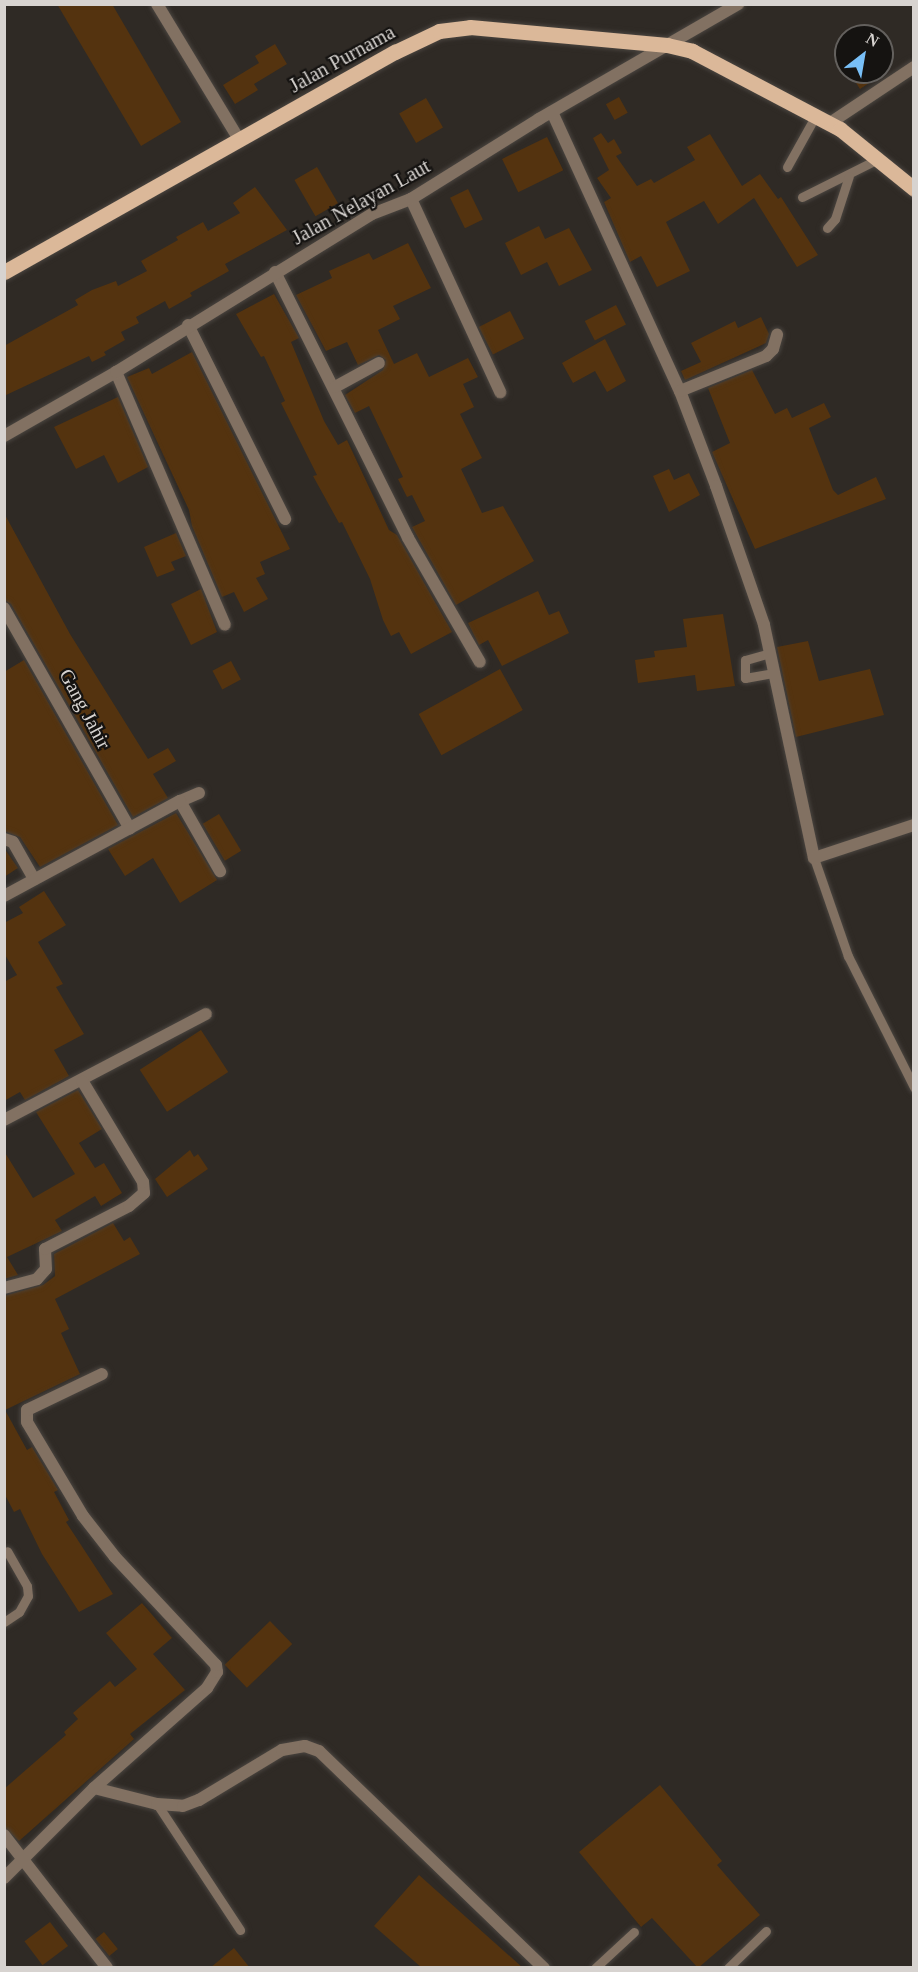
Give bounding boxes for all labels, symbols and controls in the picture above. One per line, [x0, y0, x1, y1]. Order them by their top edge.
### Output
street label: Jalan Purnama [285, 20, 399, 98]
north arrow [834, 24, 894, 84]
text: N [863, 30, 882, 50]
street label: Jalan Nelayan Laut [288, 154, 434, 250]
street label: Gang Jahir [54, 665, 116, 753]

